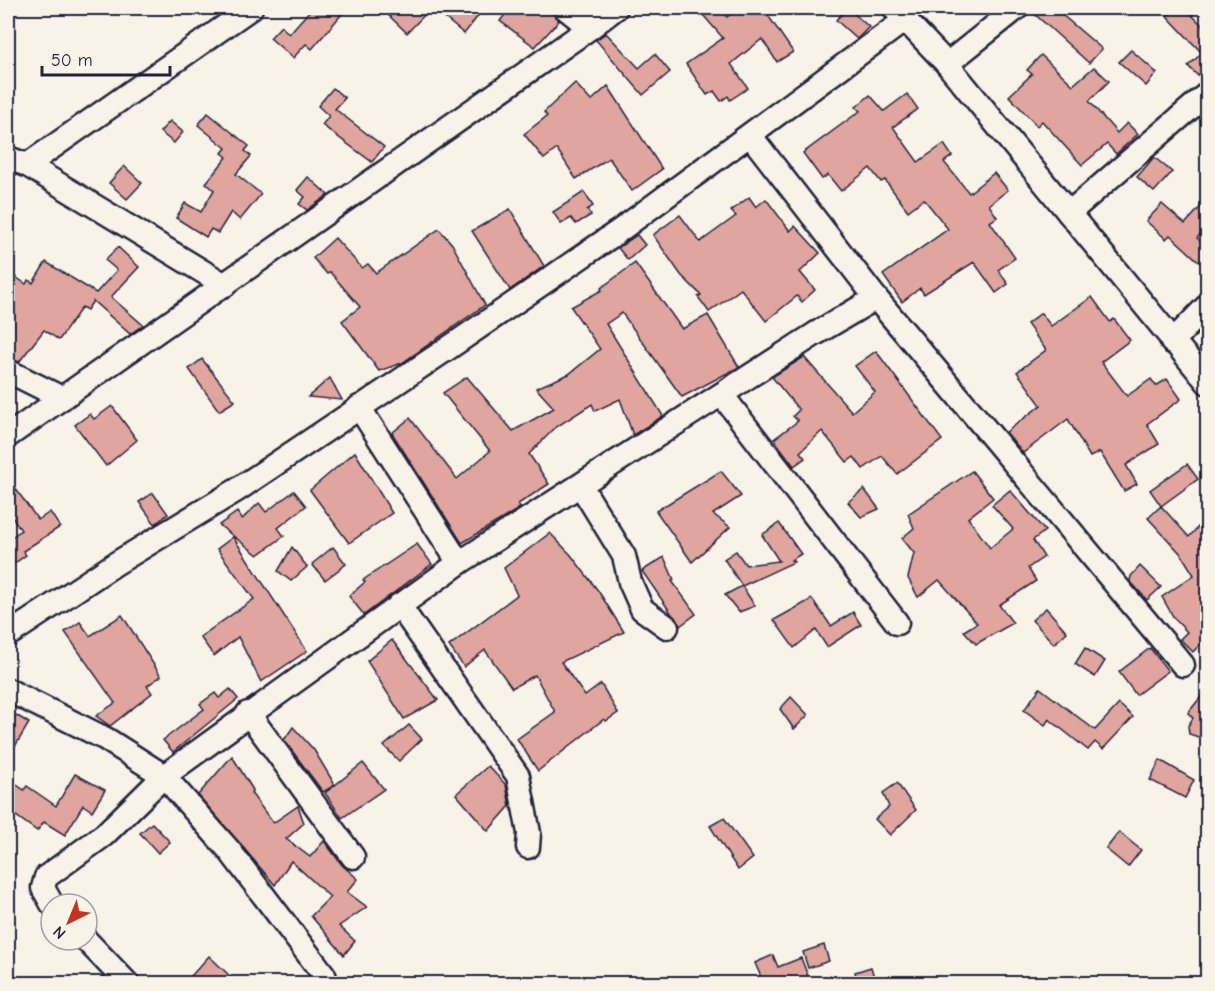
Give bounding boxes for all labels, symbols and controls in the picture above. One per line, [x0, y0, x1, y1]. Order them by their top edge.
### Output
scale bar [42, 39, 170, 77]
text: 50 m [51, 50, 93, 71]
north arrow [39, 892, 99, 952]
text: N [49, 922, 69, 942]

